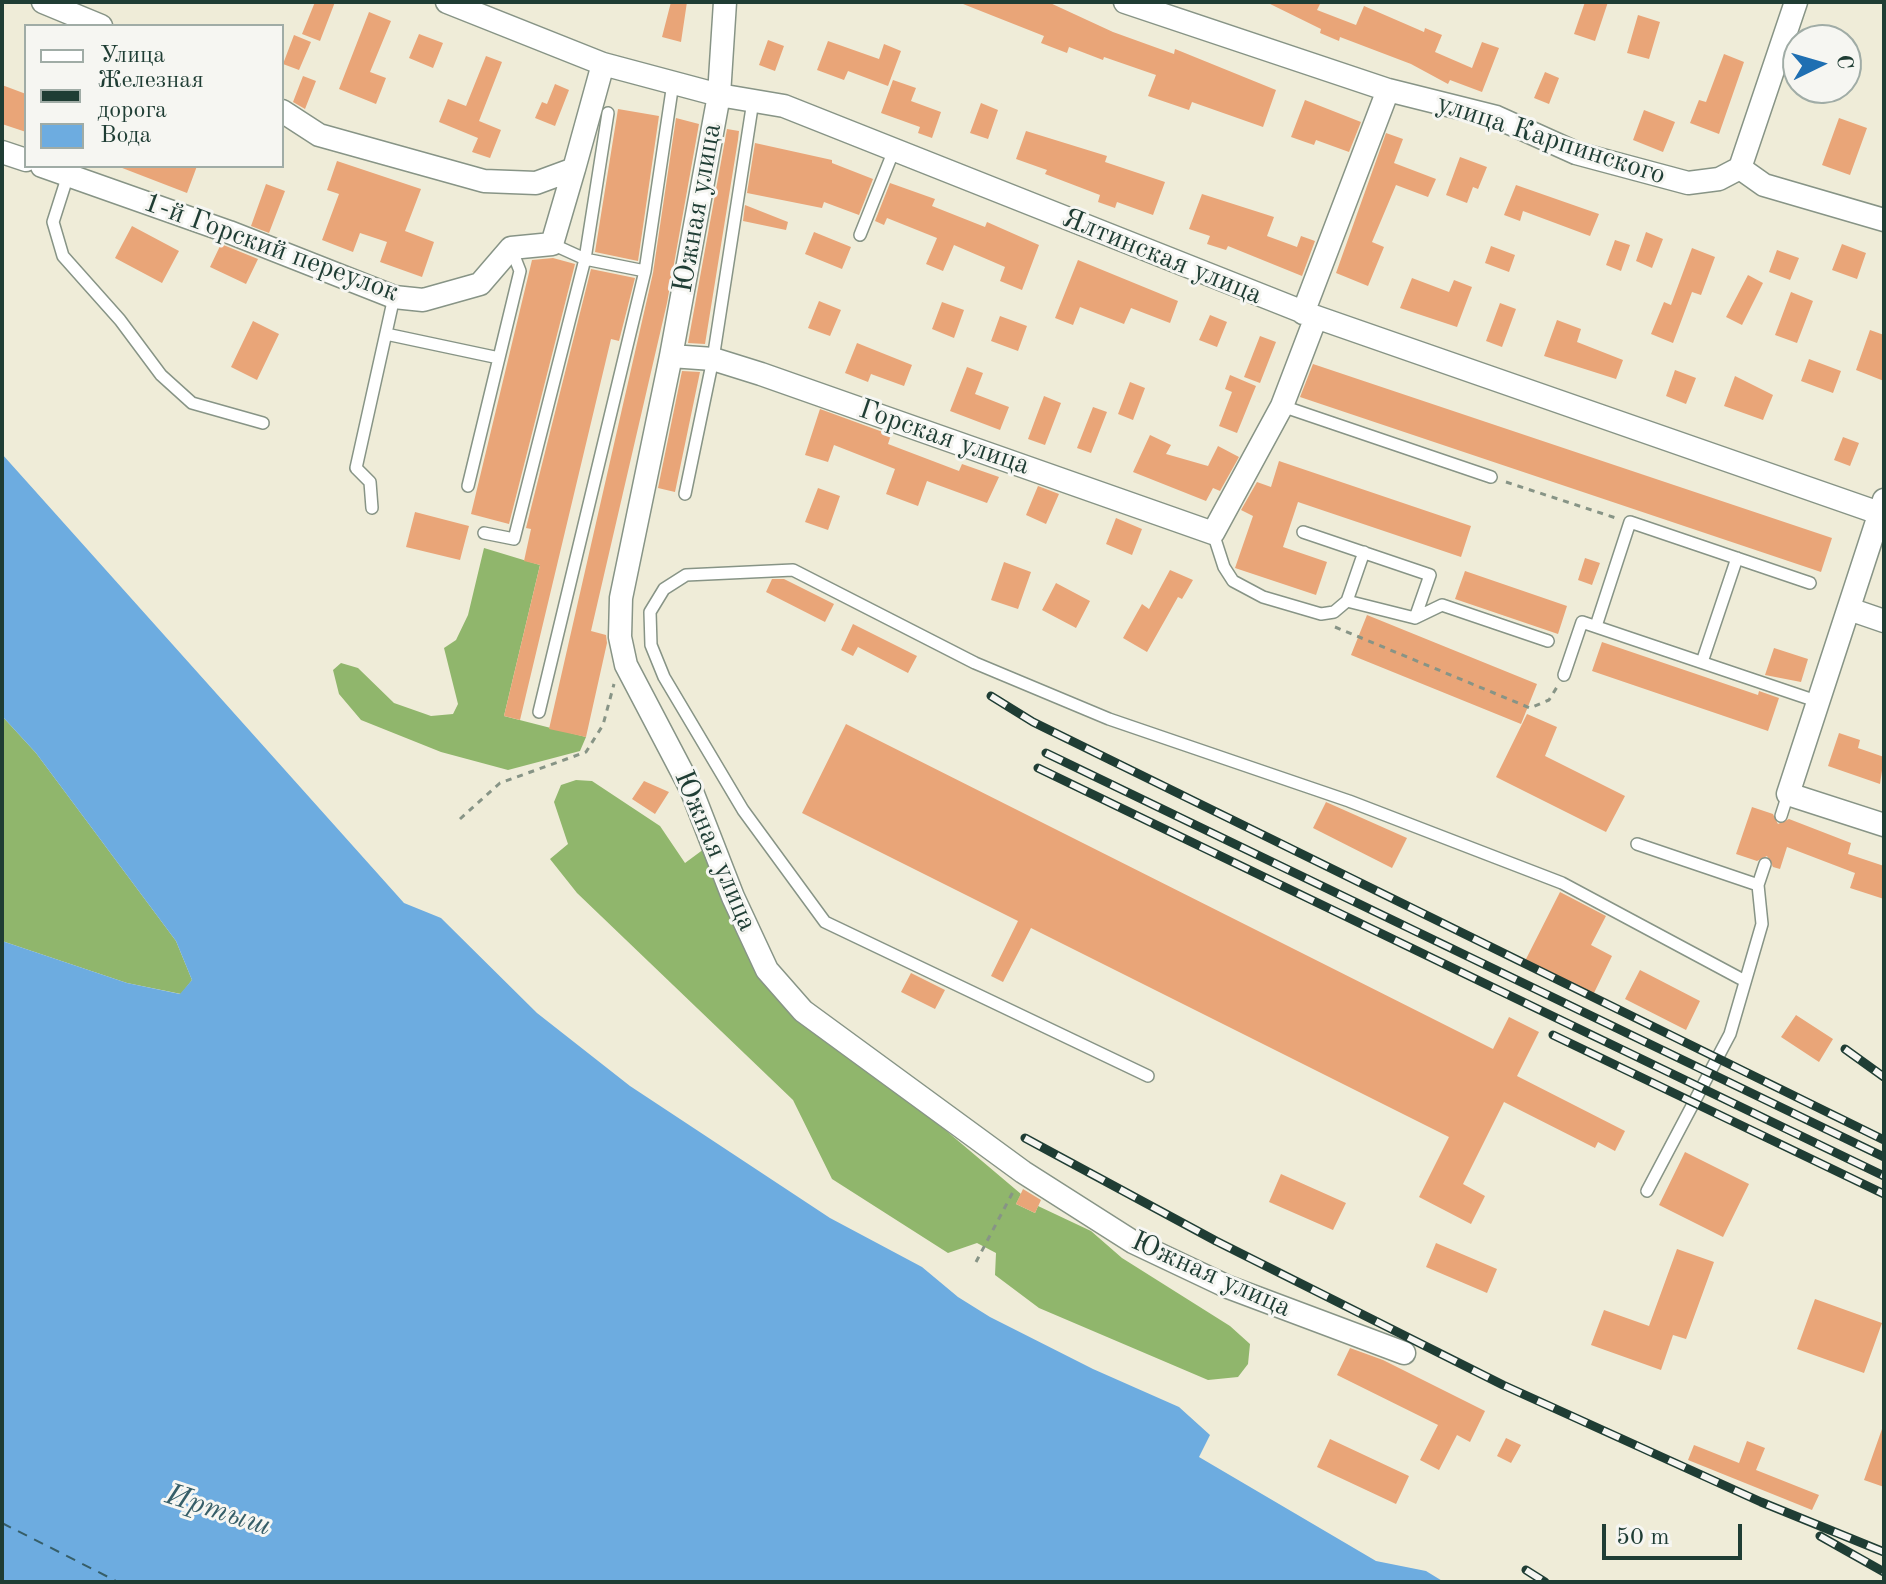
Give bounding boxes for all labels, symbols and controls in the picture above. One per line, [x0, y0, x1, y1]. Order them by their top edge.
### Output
legend [24, 24, 284, 168]
north arrow [1782, 24, 1862, 104]
text: Улица [100, 44, 165, 68]
text: С [1832, 54, 1856, 70]
text: Железная дорога [97, 69, 204, 123]
street label: улица Карпинского [1432, 87, 1670, 193]
street label: Южная улица [667, 121, 729, 295]
text: Вода [100, 124, 151, 148]
street label: 1-й Горский переулок [139, 186, 403, 310]
street label: Ялтинская улица [1057, 202, 1267, 312]
street label: Горская улица [854, 393, 1034, 483]
street label: Южная улица [666, 766, 764, 936]
street label: Южная улица [1126, 1225, 1296, 1325]
water label: Иртыш [161, 1477, 275, 1545]
scale bar [1606, 1508, 1746, 1558]
text: 50 m [1616, 1526, 1670, 1550]

